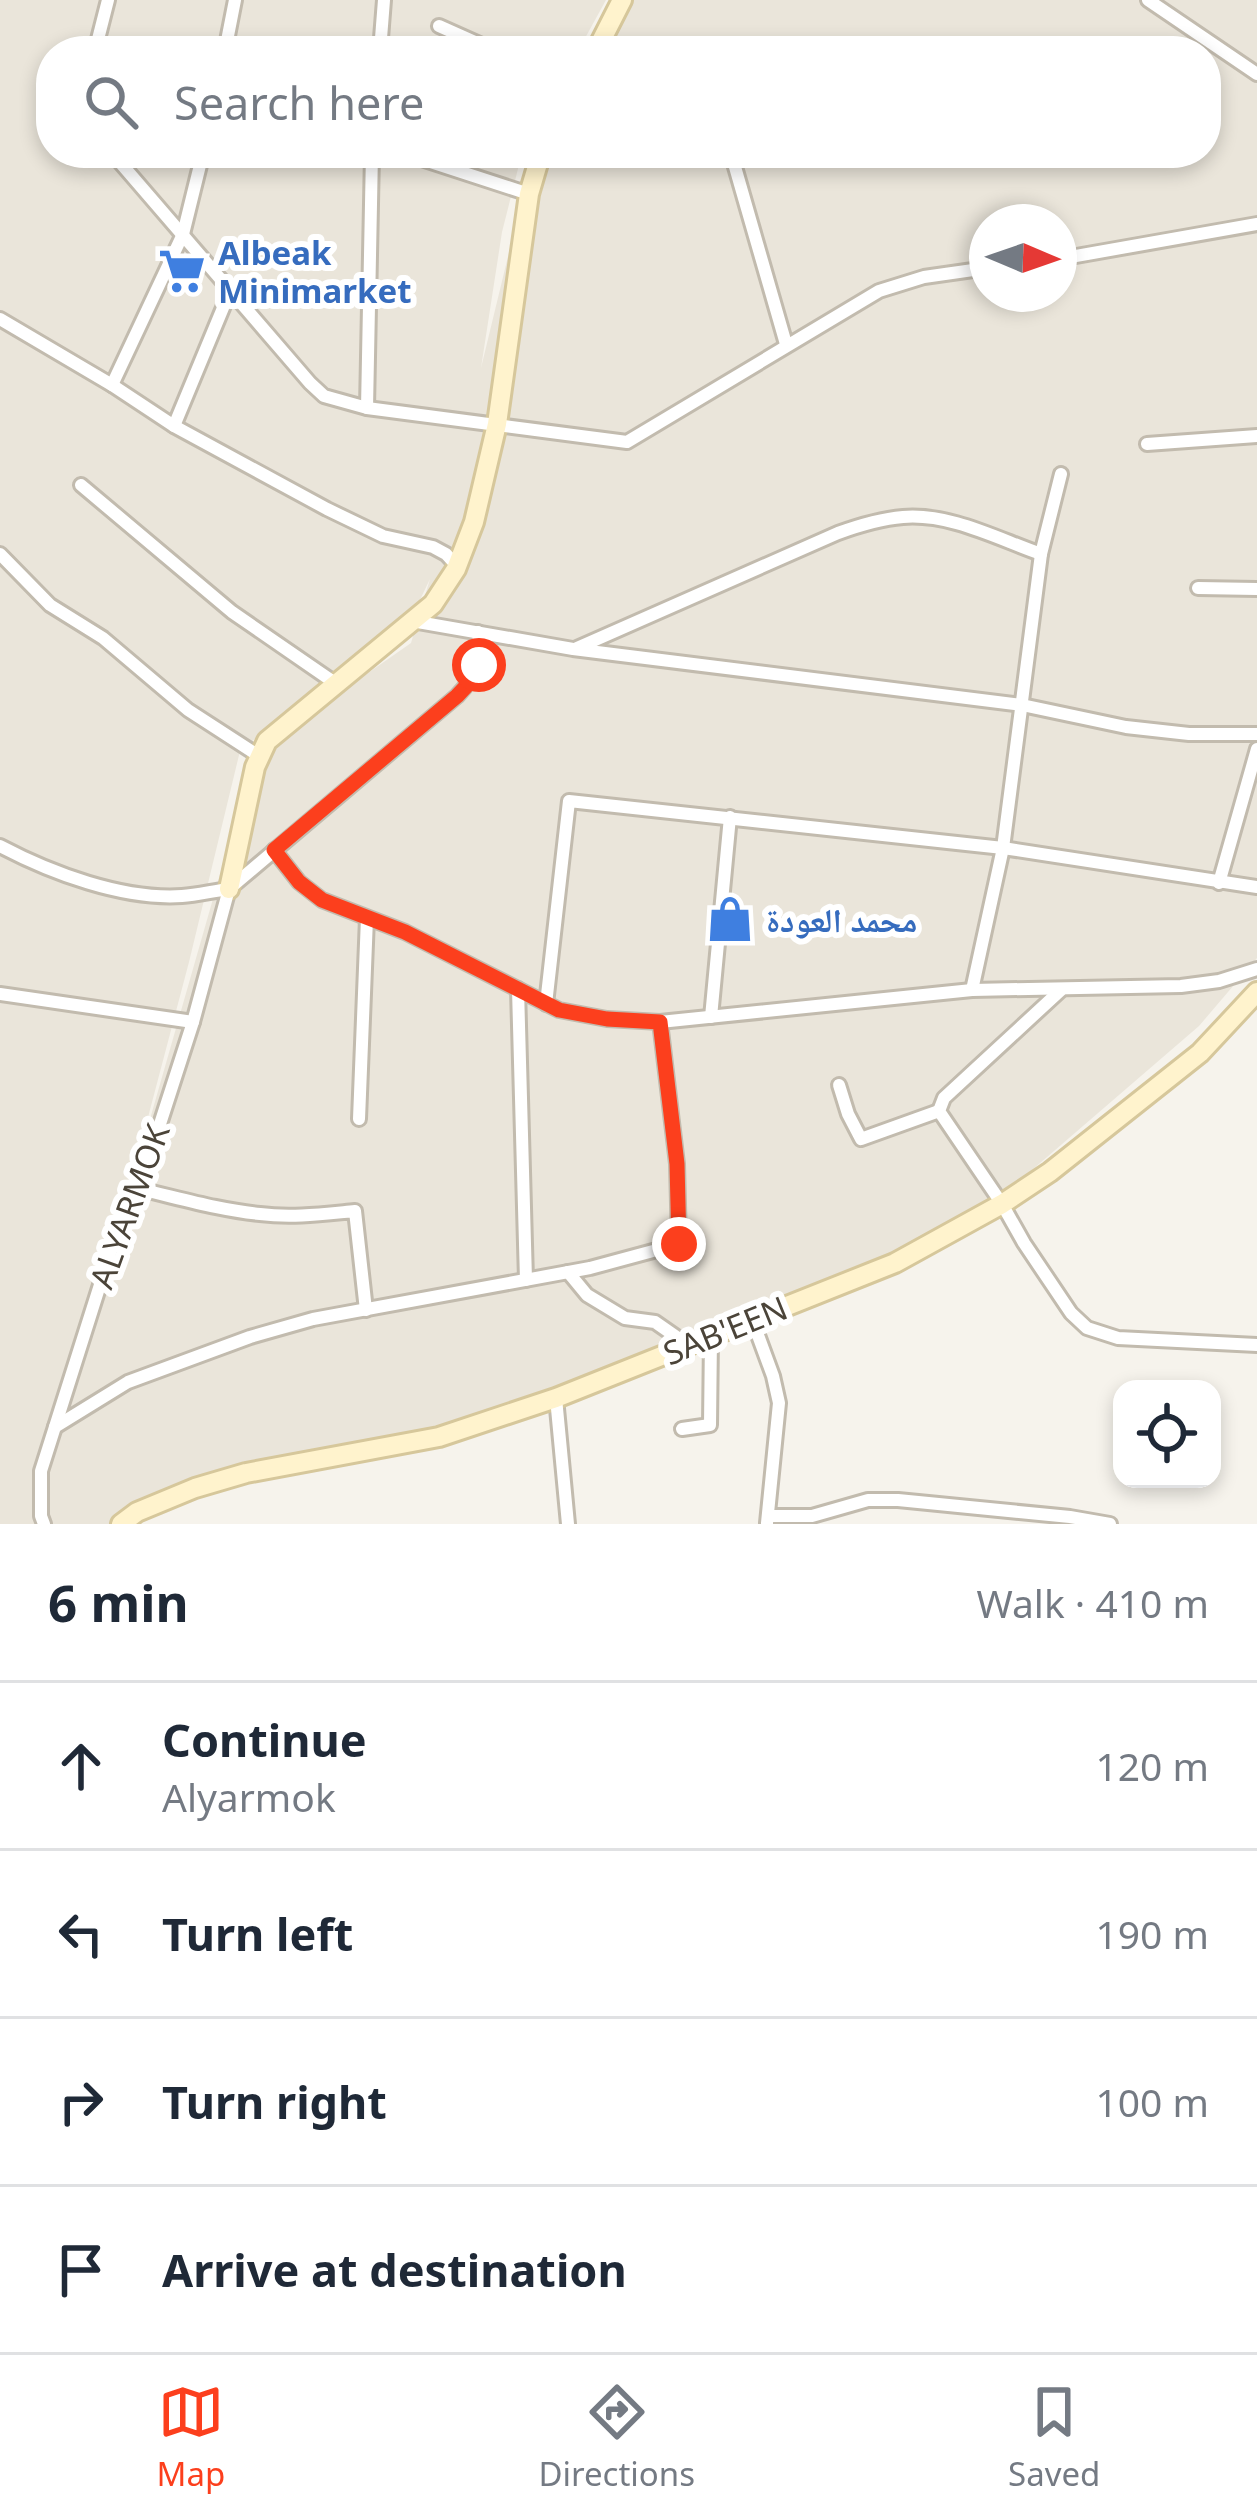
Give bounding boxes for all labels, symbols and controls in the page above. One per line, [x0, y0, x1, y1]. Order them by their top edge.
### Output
search box [36, 36, 1221, 168]
icon: search [78, 69, 144, 135]
text: Search here [174, 72, 424, 133]
north arrow [969, 204, 1077, 312]
place label: Albeak Minimarket [218, 230, 411, 313]
supermarket icon: Albeak Minimarket [157, 246, 207, 296]
route start [452, 638, 506, 692]
shop icon: محمد العودة [705, 894, 755, 944]
place label: محمد العودة [766, 897, 917, 942]
street label: ALYARMOK [78, 1117, 180, 1294]
route end [652, 1217, 706, 1271]
street label: SAB'EEN [656, 1285, 794, 1375]
map controls [1113, 1380, 1221, 1488]
button: locate [1113, 1380, 1221, 1488]
text: 6 min [48, 1567, 189, 1637]
text: Walk · 410 m [976, 1576, 1209, 1629]
text: Continue [162, 1709, 367, 1770]
icon: ahead [48, 1733, 114, 1799]
text: 120 m [1095, 1739, 1209, 1792]
text: Alyarmok [162, 1770, 336, 1823]
icon: left [48, 1901, 114, 1967]
text: Turn left [162, 1903, 353, 1964]
text: 190 m [1095, 1907, 1209, 1960]
icon: right [48, 2069, 114, 2135]
text: Turn right [162, 2071, 387, 2132]
text: 100 m [1095, 2075, 1209, 2128]
icon: arrive [48, 2237, 114, 2303]
text: Arrive at destination [162, 2239, 627, 2300]
tab: Map [157, 2379, 225, 2496]
tab: Directions [538, 2379, 695, 2496]
tab: Saved [1008, 2379, 1100, 2496]

